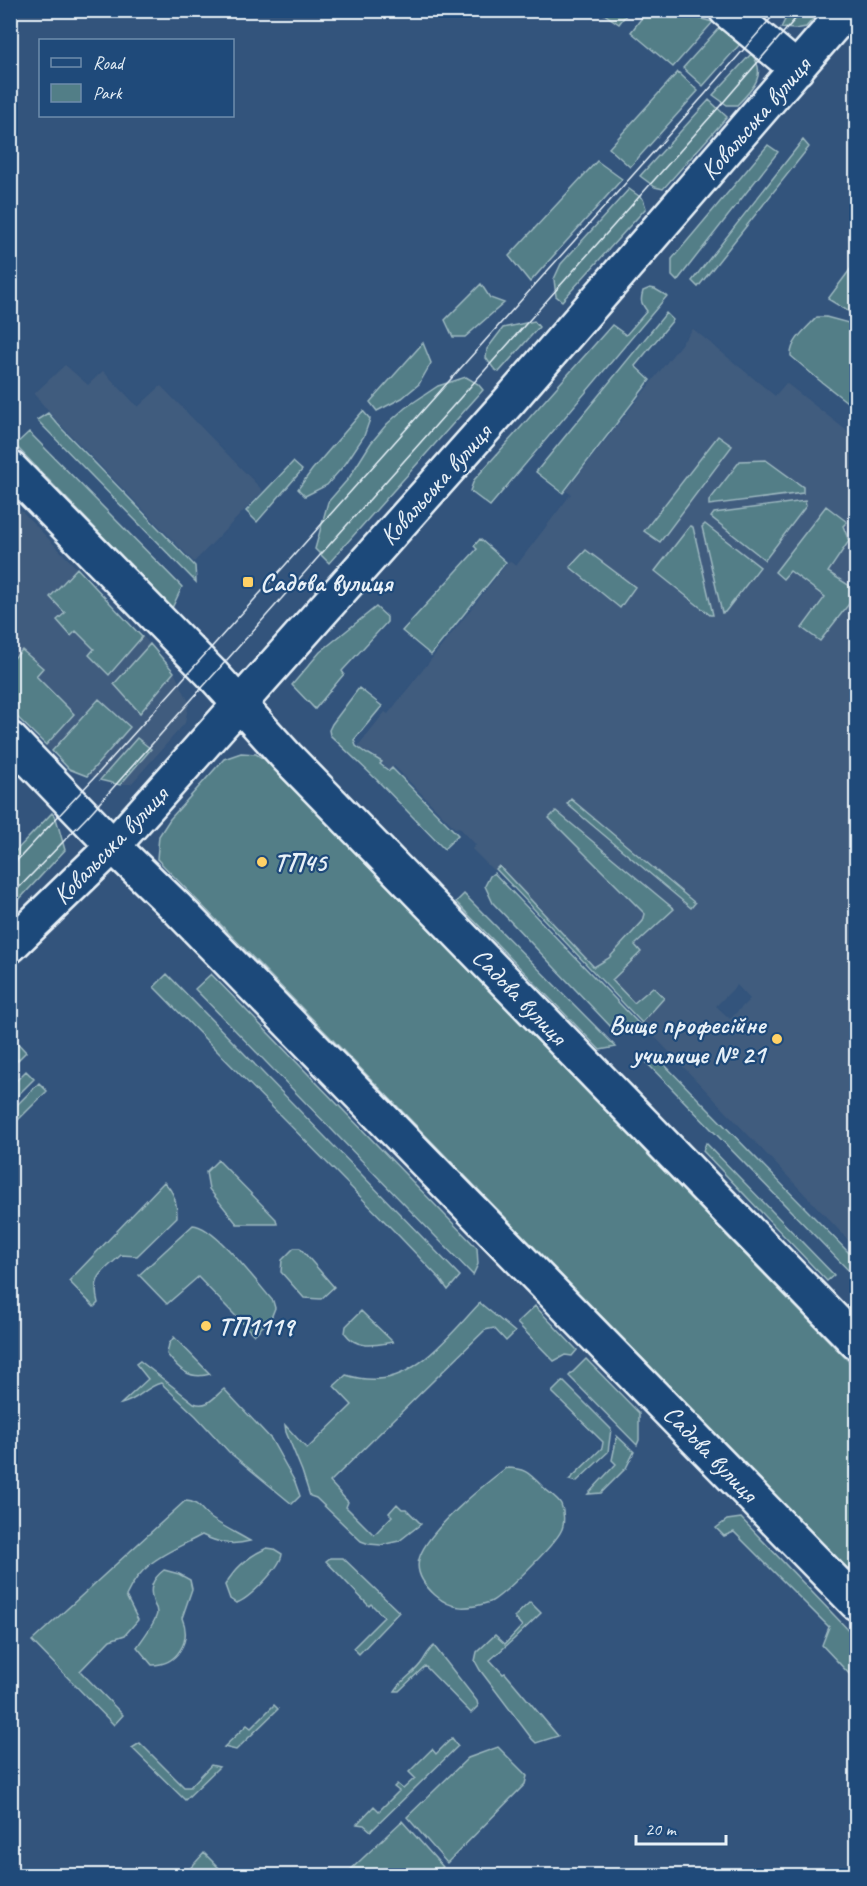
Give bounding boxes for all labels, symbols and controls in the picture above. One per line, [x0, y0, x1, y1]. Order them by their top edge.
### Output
legend [39, 39, 234, 117]
street label: Ковальська вулиця [693, 48, 819, 187]
text: Road [93, 52, 126, 74]
text: Park [93, 82, 123, 104]
street label: Ковальська вулиця [372, 415, 500, 552]
place label: Садова вулиця [260, 566, 394, 599]
marker: Садова вулиця [241, 575, 255, 589]
street label: Ковальська вулиця [45, 778, 177, 912]
place label: ТП45 [274, 846, 329, 879]
marker: ТП45 [255, 855, 269, 869]
street label: Садова вулиця [465, 941, 576, 1053]
place label: Вище професійне училище № 21 [609, 1008, 768, 1071]
marker: Вище професійне училище № 21 [770, 1032, 784, 1046]
place label: ТП1119 [218, 1310, 296, 1343]
marker: ТП1119 [199, 1319, 213, 1333]
street label: Садова вулиця [656, 1398, 767, 1510]
scale bar [636, 1808, 726, 1846]
text: 20 m [645, 1818, 678, 1840]

